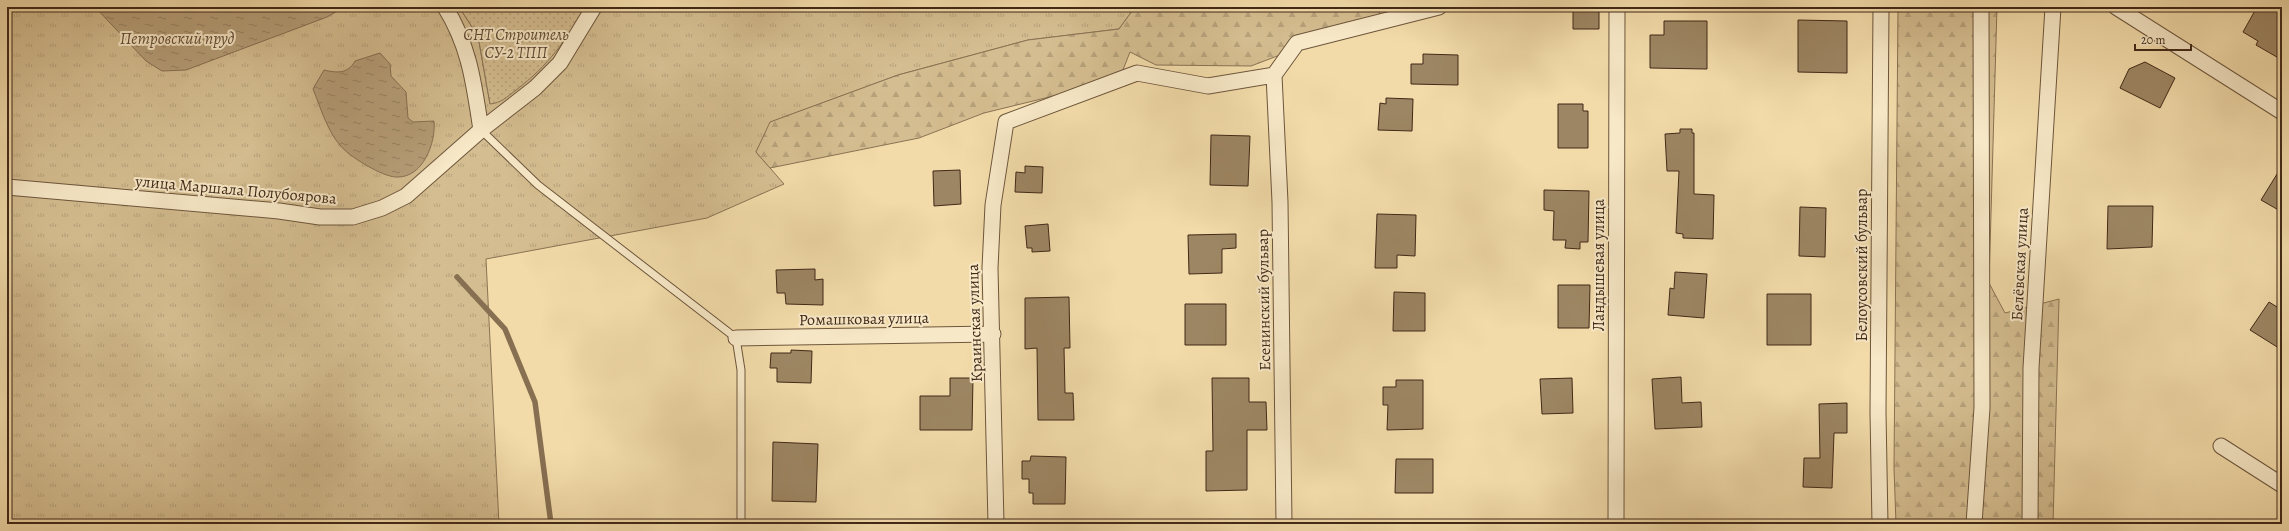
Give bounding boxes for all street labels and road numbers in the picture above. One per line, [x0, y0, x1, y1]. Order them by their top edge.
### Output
street label: улица Маршала Полубоярова [133, 170, 338, 210]
street label: Белоусовский бульвар [1851, 189, 1873, 341]
street label: Ландышевая улица [1588, 198, 1610, 331]
street label: Белёвская улица [2006, 206, 2034, 321]
street label: Есенинский бульвар [1252, 229, 1276, 371]
street label: Краинская улица [962, 263, 988, 383]
street label: Ромашковая улица [799, 307, 930, 331]

